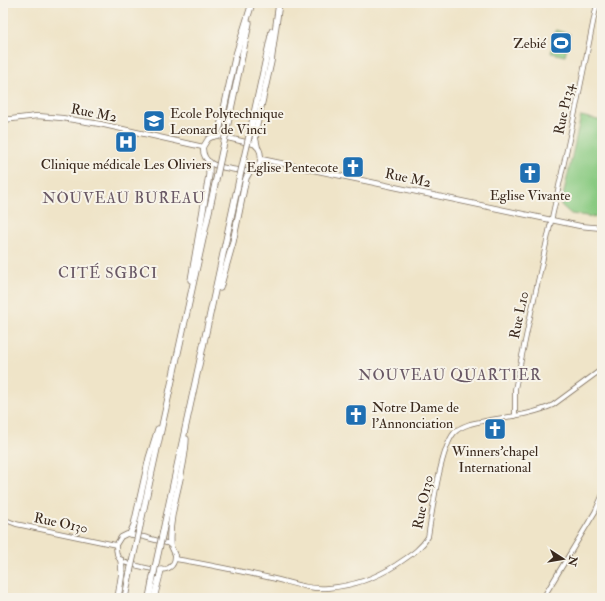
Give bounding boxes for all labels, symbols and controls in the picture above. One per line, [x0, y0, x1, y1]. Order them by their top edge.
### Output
sports icon: Zebié [548, 30, 574, 56]
place label: Zebié [513, 35, 546, 52]
street label: Rue P134 [550, 80, 578, 136]
street label: Rue M2 [70, 100, 118, 126]
place label: Ecole Polytechnique Leonard de Vinci [170, 105, 284, 138]
school or university icon: Ecole Polytechnique Leonard de Vinci [141, 108, 167, 134]
hospital icon: Clinique médicale Les Oliviers [113, 129, 139, 155]
church icon: Eglise Pentecote [340, 154, 366, 180]
place label: Clinique médicale Les Oliviers [41, 156, 212, 173]
place label: Eglise Pentecote [246, 159, 338, 176]
church icon: Eglise Vivante [517, 160, 543, 186]
street label: Rue M2 [383, 165, 433, 191]
place label: Eglise Vivante [490, 187, 570, 204]
district label: NOUVEAU BUREAU [42, 189, 206, 208]
district label: CITÉ SGBCI [58, 262, 158, 283]
street label: Rue L10 [506, 290, 532, 340]
district label: NOUVEAU QUARTIER [358, 366, 542, 385]
place label: Notre Dame de l’Annonciation [372, 399, 459, 432]
church icon: Notre Dame de l’Annonciation [343, 402, 369, 428]
church icon: Winners'chapel International [482, 416, 508, 442]
place label: Winners'chapel International [451, 443, 539, 476]
street label: Rue O130 [409, 473, 437, 531]
street label: Rue O130 [32, 509, 90, 537]
north arrow [543, 539, 583, 579]
text: N [565, 554, 580, 568]

